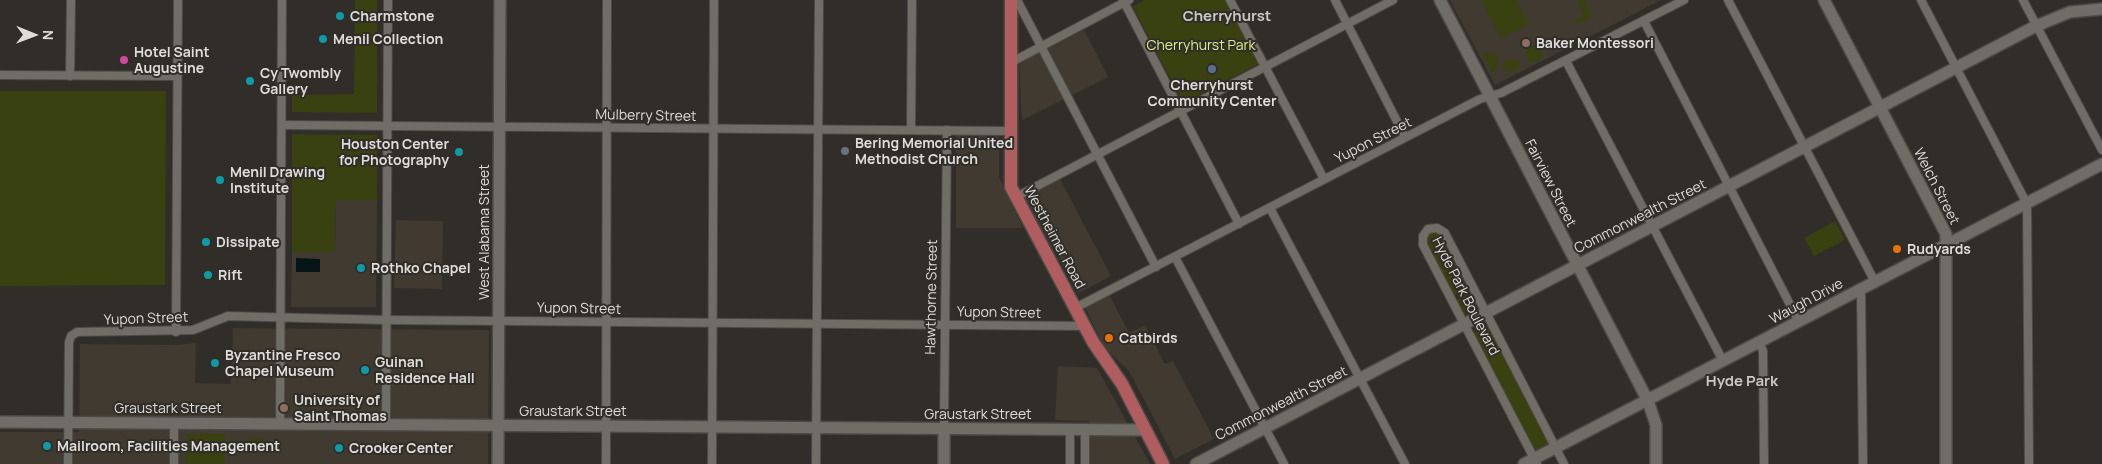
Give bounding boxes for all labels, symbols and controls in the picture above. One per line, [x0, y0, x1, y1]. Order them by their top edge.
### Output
district label: Cherryhurst [1183, 5, 1271, 26]
place label: Charmstone [350, 6, 434, 25]
north arrow [10, 10, 60, 60]
marker: Charmstone [334, 10, 346, 22]
place label: Menil Collection [333, 29, 443, 48]
text: N [39, 30, 58, 40]
marker: Menil Collection [317, 33, 329, 45]
place label: Baker Montessori [1536, 33, 1654, 52]
park label: Cherryhurst Park [1147, 35, 1257, 54]
marker: Baker Montessori [1520, 37, 1532, 49]
place label: Hotel Saint Augustine [134, 42, 210, 77]
marker: Hotel Saint Augustine [118, 54, 130, 66]
place label: Cy Twombly Gallery [260, 63, 341, 98]
marker: Cherryhurst Community Center [1206, 63, 1218, 75]
marker: Cy Twombly Gallery [244, 75, 256, 87]
place label: Cherryhurst Community Center [1147, 75, 1277, 110]
street label: Mulberry Street [595, 104, 697, 125]
street label: Yupon Street [1331, 112, 1415, 167]
place label: Bering Memorial United Methodist Church [855, 133, 1013, 168]
place label: Houston Center for Photography [339, 134, 449, 169]
street label: Fairview Street [1521, 136, 1582, 230]
street label: Welch Street [1910, 144, 1965, 228]
marker: Bering Memorial United Methodist Church [839, 145, 851, 157]
marker: Houston Center for Photography [453, 146, 465, 158]
place label: Menil Drawing Institute [230, 162, 325, 197]
street label: West Alabama Street [474, 164, 493, 300]
marker: Menil Drawing Institute [214, 174, 226, 186]
street label: Commonwealth Street [1570, 174, 1709, 257]
street label: Westheimer Road [1020, 182, 1091, 292]
place label: Dissipate [216, 232, 280, 251]
street label: Hyde Park Boulevard [1428, 233, 1505, 358]
marker: Dissipate [200, 236, 212, 248]
street label: Hawthorne Street [920, 239, 941, 355]
place label: Rudyards [1907, 239, 1971, 258]
marker: Rudyards [1891, 243, 1903, 255]
place label: Rothko Chapel [371, 258, 471, 277]
marker: Rothko Chapel [355, 262, 367, 274]
place label: Rift [218, 265, 243, 284]
marker: Rift [202, 269, 214, 281]
street label: Waugh Drive [1766, 273, 1846, 328]
street label: Yupon Street [537, 297, 622, 318]
street label: Yupon Street [957, 301, 1042, 322]
street label: Yupon Street [104, 307, 189, 328]
place label: Catbirds [1119, 328, 1178, 347]
marker: Catbirds [1103, 332, 1115, 344]
place label: Byzantine Fresco Chapel Museum [225, 345, 341, 380]
place label: Guinan Residence Hall [375, 352, 475, 387]
marker: Byzantine Fresco Chapel Museum [209, 357, 221, 369]
street label: Commonwealth Street [1211, 361, 1350, 444]
marker: Guinan Residence Hall [359, 364, 371, 376]
district label: Hyde Park [1706, 370, 1779, 391]
place label: University of Saint Thomas [294, 390, 387, 425]
street label: Graustark Street [114, 398, 222, 417]
street label: Graustark Street [519, 401, 627, 420]
marker: University of Saint Thomas [278, 402, 290, 414]
street label: Graustark Street [924, 404, 1032, 423]
place label: Mailroom, Facilities Management [57, 436, 280, 455]
place label: Crooker Center [349, 438, 454, 457]
marker: Mailroom, Facilities Management [41, 440, 53, 452]
marker: Crooker Center [333, 442, 345, 454]

